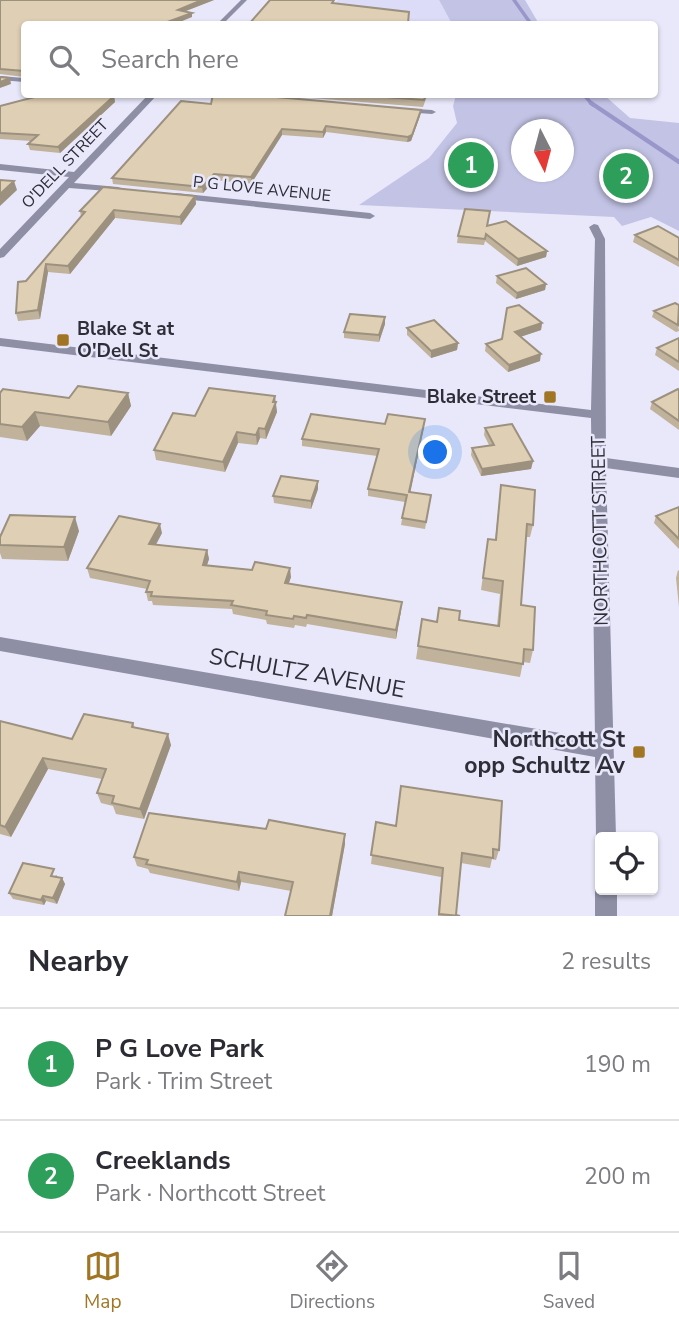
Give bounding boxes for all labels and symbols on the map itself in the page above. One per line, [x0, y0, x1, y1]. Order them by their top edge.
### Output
street label: O'DELL STREET [17, 114, 114, 214]
north arrow [511, 119, 574, 182]
pin: 1 [448, 139, 494, 191]
pin: 2 [603, 150, 649, 202]
street label: P G LOVE AVENUE [192, 171, 332, 207]
place label: Blake St at O'Dell St [77, 316, 175, 364]
marker: Blake St at O'Dell St [55, 332, 71, 348]
place label: Blake Street [427, 384, 537, 410]
marker: Blake Street [542, 389, 558, 405]
your location [418, 435, 452, 469]
street label: NORTHCOTT STREET [585, 435, 615, 626]
street label: SCHULTZ AVENUE [207, 640, 407, 706]
place label: Northcott St opp Schultz Av [464, 724, 626, 781]
marker: Northcott St opp Schultz Av [631, 744, 647, 760]

